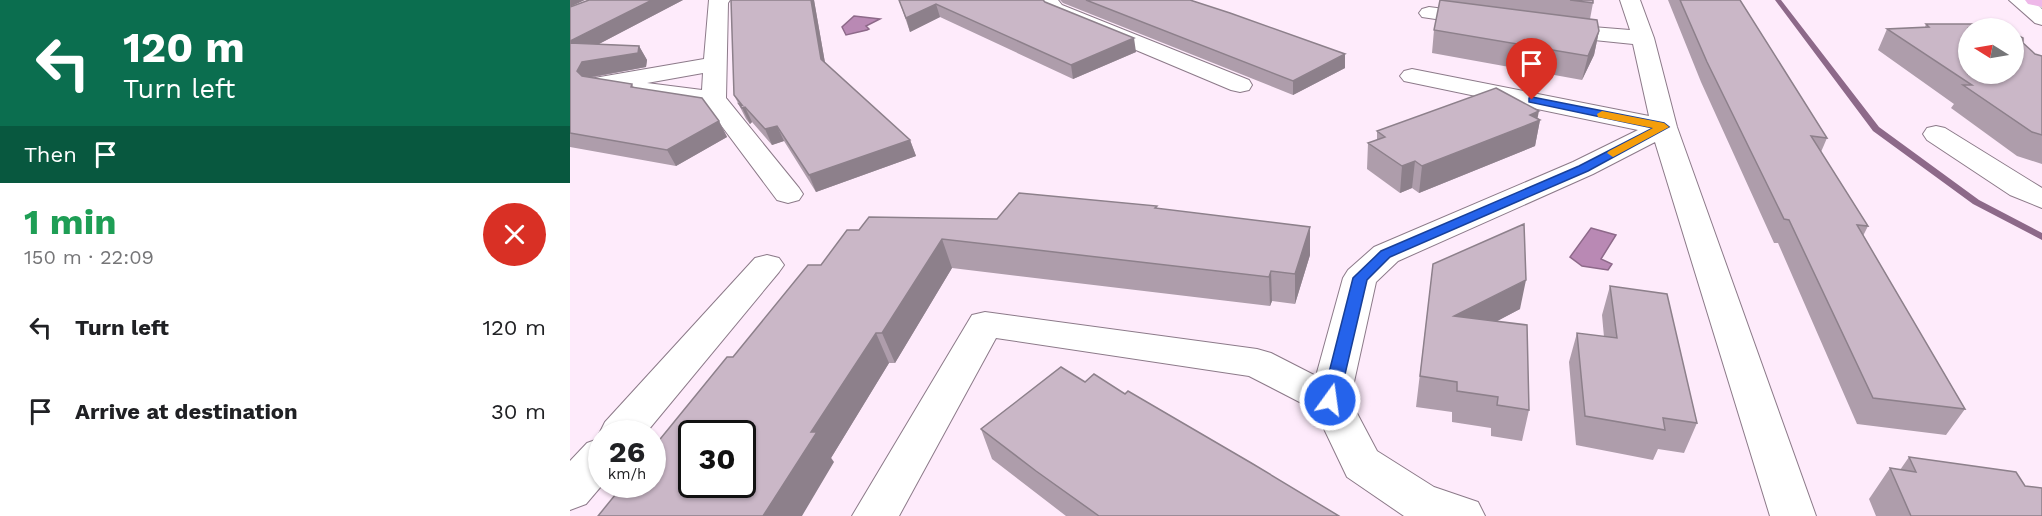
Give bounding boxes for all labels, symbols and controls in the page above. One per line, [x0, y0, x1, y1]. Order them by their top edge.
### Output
north arrow [1958, 18, 2024, 84]
map controls [1958, 18, 2024, 84]
text: 120 m [123, 23, 245, 72]
icon: left [24, 24, 102, 102]
pin [1506, 38, 1557, 100]
icon: arrive [1515, 47, 1548, 80]
text: Turn left [123, 73, 235, 105]
icon: arrive [89, 138, 122, 171]
text: Then [24, 142, 77, 167]
text: 1 min [24, 201, 116, 243]
button: close [483, 203, 546, 266]
text: 150 m · 22:09 [24, 245, 154, 269]
icon: left [24, 311, 57, 344]
text: Turn left [75, 315, 169, 340]
text: 120 m [482, 315, 546, 340]
position arrow [1298, 368, 1362, 432]
icon: arrive [24, 395, 57, 428]
text: Arrive at destination [75, 399, 298, 424]
text: 30 m [491, 399, 546, 424]
speed limit sign: 30 [678, 420, 756, 498]
text: 26 [609, 434, 645, 469]
text: km/h [608, 465, 646, 483]

